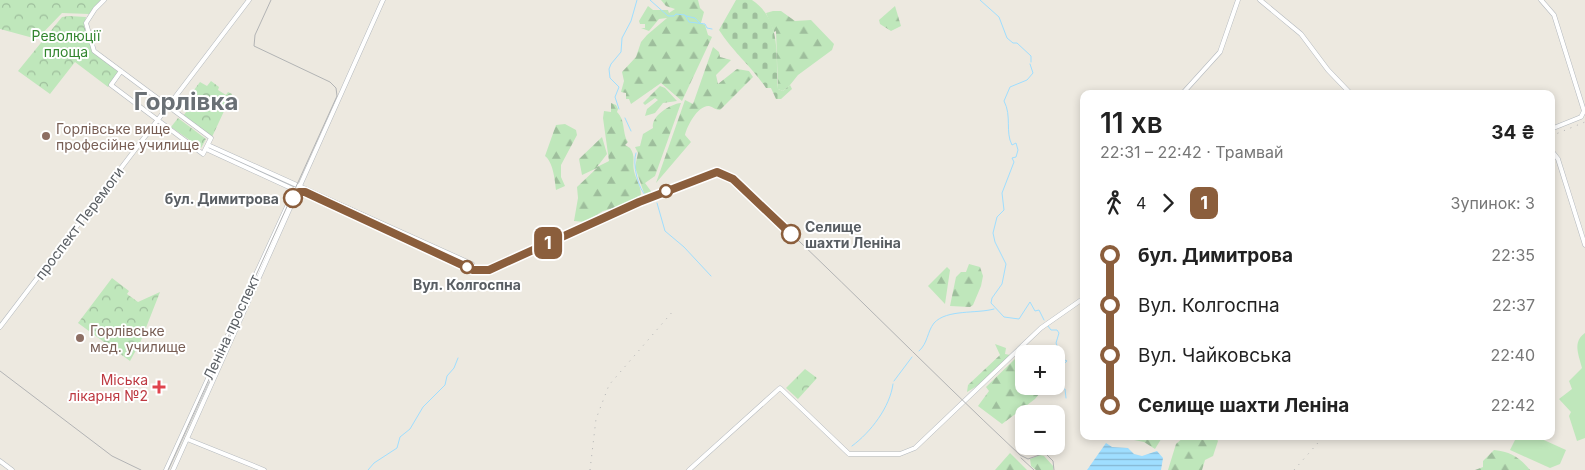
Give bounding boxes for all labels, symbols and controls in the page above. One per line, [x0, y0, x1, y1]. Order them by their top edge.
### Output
park label: Революції площа [32, 27, 101, 60]
district label: Горлівка [134, 87, 238, 116]
text: 11 хв [1100, 106, 1163, 140]
place label: Горлівське вище професійне училище [56, 120, 199, 153]
text: 34 ₴ [1491, 121, 1535, 144]
marker: Горлівське вище професійне училище [40, 130, 52, 142]
text: 22:31 – 22:42 · Трамвай [1100, 142, 1284, 162]
street label: проспект Перемоги [31, 163, 127, 283]
unlabelled marker [659, 184, 673, 198]
marker: бул. Димитрова [283, 188, 303, 208]
icon: walk [1100, 189, 1128, 217]
icon: forward [1154, 189, 1182, 217]
place label: бул. Димитрова [165, 190, 279, 207]
text: 1 [1200, 192, 1208, 213]
text: 4 [1136, 193, 1146, 213]
text: Зупинок: 3 [1451, 193, 1535, 213]
place label: Селище шахти Леніна [805, 218, 901, 251]
marker: Селище шахти Леніна [781, 224, 801, 244]
line badge: 1 [532, 227, 564, 259]
text: 1 [544, 232, 552, 253]
text: бул. Димитрова [1138, 244, 1293, 267]
text: 22:35 [1491, 245, 1535, 265]
marker: Вул. Колгоспна [460, 260, 474, 274]
street label: Леніна проспект [199, 271, 263, 382]
place label: Вул. Колгоспна [413, 276, 521, 293]
text: Вул. Колгоспна [1138, 294, 1280, 317]
text: 22:37 [1492, 295, 1535, 315]
place label: Горлівське мед. училище [90, 322, 186, 355]
marker: Горлівське мед. училище [74, 332, 86, 344]
text: Вул. Чайковська [1138, 344, 1292, 367]
map controls [1015, 345, 1065, 455]
button: + [1015, 345, 1065, 395]
text: 22:40 [1490, 345, 1535, 365]
place label: Міська лікарня №2 [69, 371, 148, 404]
marker: Міська лікарня №2 [152, 380, 166, 394]
text: Селище шахти Леніна [1138, 394, 1349, 417]
text: 22:42 [1491, 395, 1535, 415]
button: − [1015, 405, 1065, 455]

